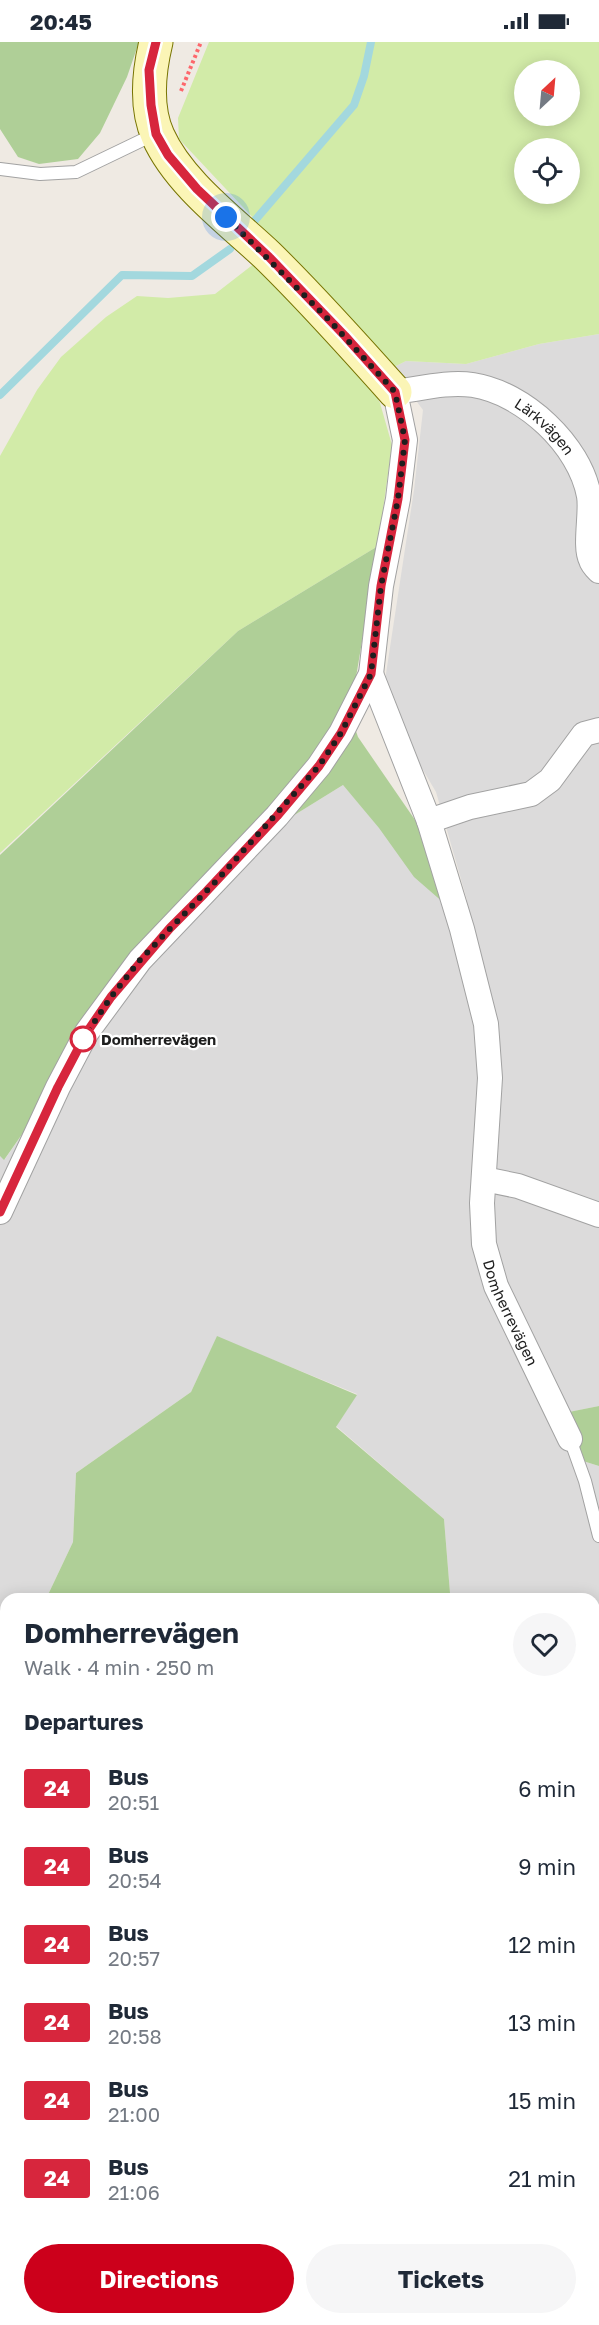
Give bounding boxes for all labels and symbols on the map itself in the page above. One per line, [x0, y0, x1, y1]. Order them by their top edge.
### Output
north arrow [514, 60, 580, 126]
your location [211, 202, 241, 232]
street label: Lärkvägen [512, 394, 578, 458]
marker: Domherrevägen [70, 1026, 96, 1052]
place label: Domherrevägen [101, 1030, 216, 1048]
street label: Domherrevägen [480, 1257, 542, 1368]

